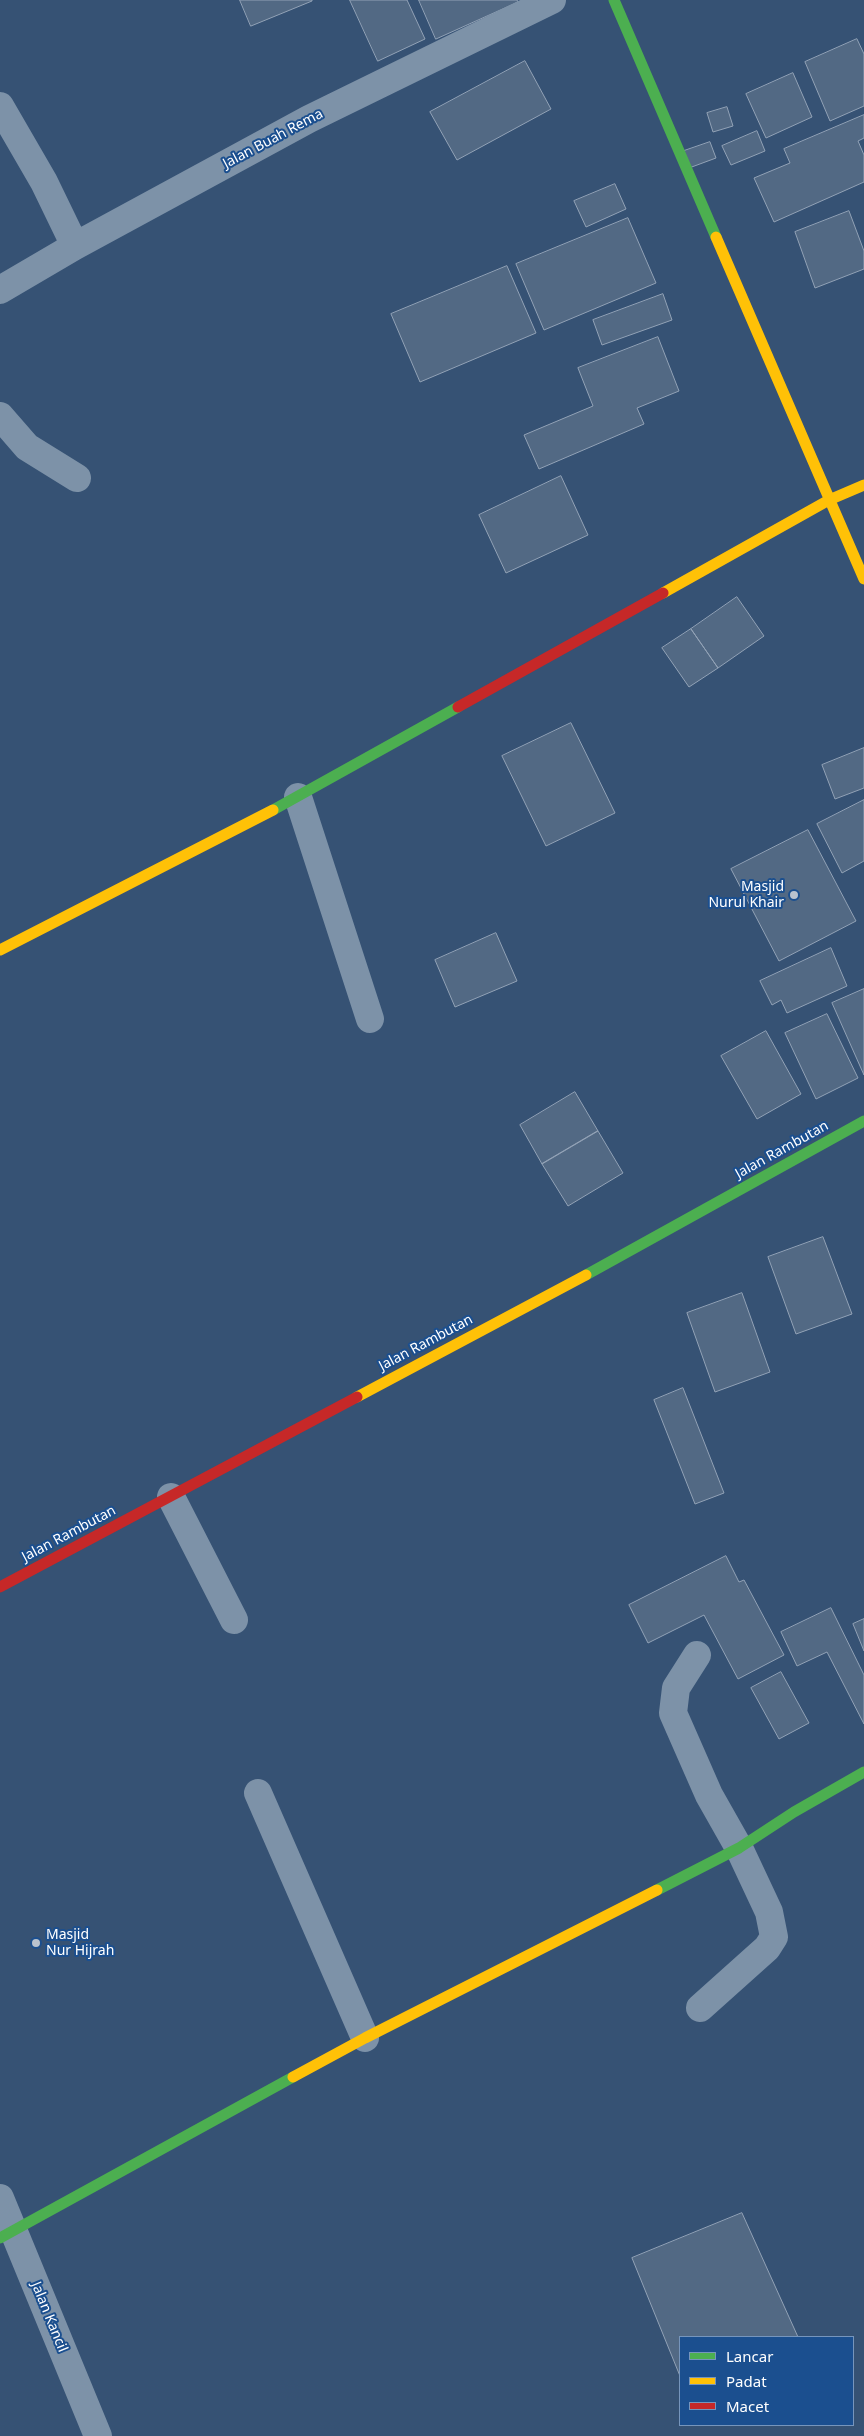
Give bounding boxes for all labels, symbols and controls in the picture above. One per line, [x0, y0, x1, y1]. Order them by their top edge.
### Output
street label: Jalan Buah Rema [220, 106, 326, 172]
place label: Masjid Nurul Khair [708, 879, 784, 912]
marker: Masjid Nurul Khair [788, 889, 800, 901]
street label: Jalan Rambutan [732, 1117, 832, 1183]
street label: Jalan Rambutan [376, 1311, 476, 1375]
street label: Jalan Rambutan [19, 1502, 119, 1566]
place label: Masjid Nur Hijrah [46, 1927, 114, 1960]
marker: Masjid Nur Hijrah [30, 1937, 42, 1949]
street label: Jalan Kancil [27, 2279, 71, 2355]
legend [679, 2336, 854, 2426]
text: Lancar [726, 2346, 773, 2366]
text: Padat [726, 2371, 767, 2391]
text: Macet [726, 2396, 769, 2416]

